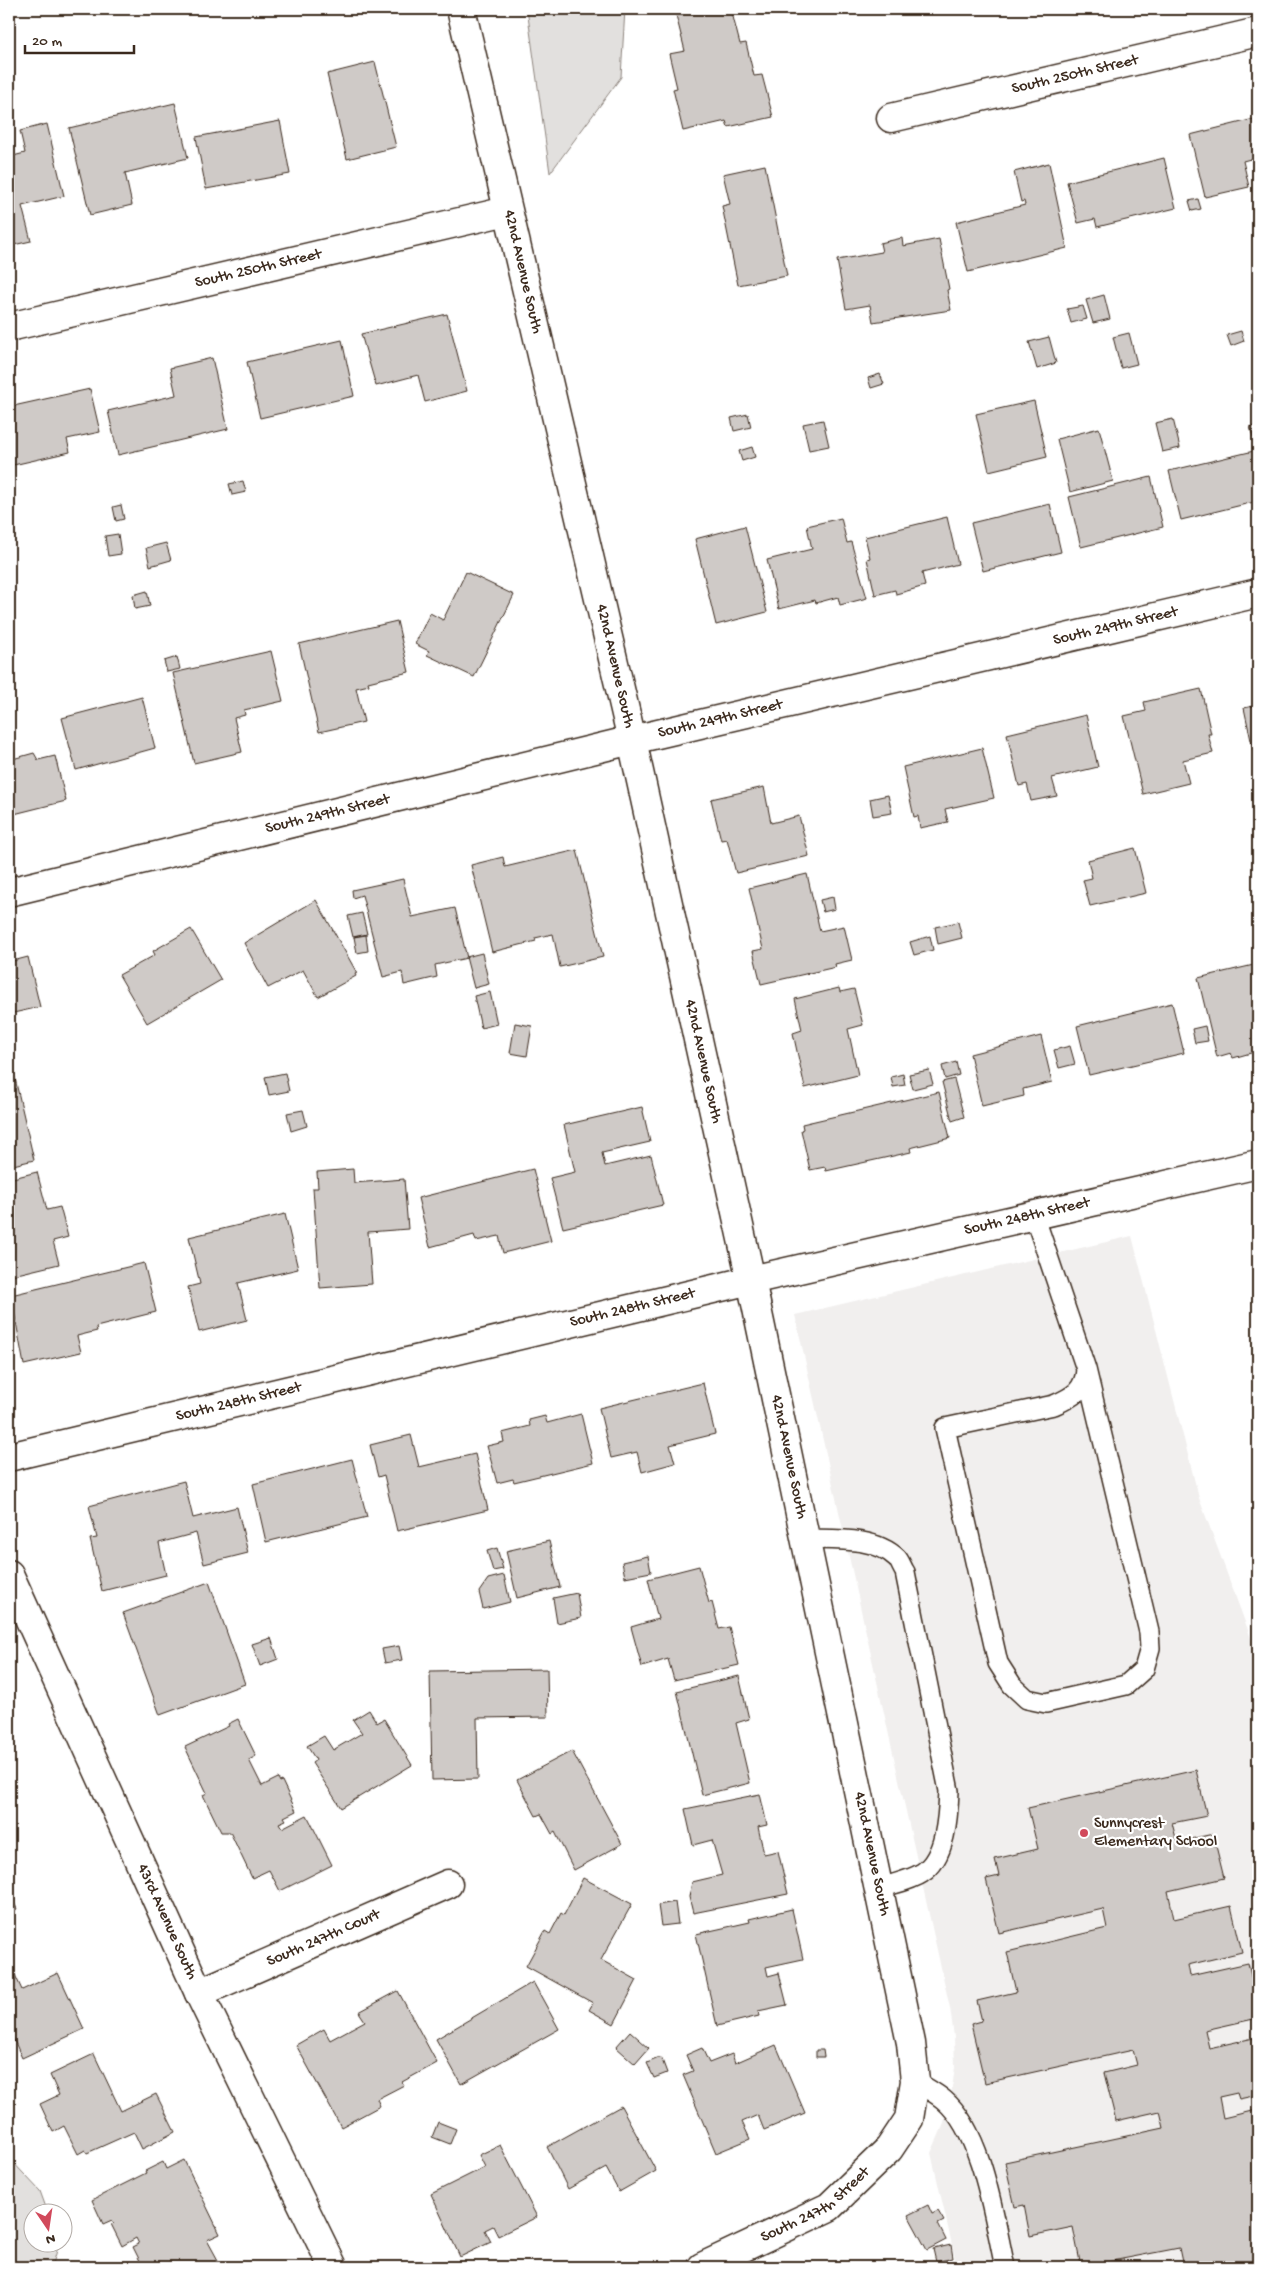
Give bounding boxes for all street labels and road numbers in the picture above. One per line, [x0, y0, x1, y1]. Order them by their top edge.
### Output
street label: South 250th Street [1010, 51, 1141, 99]
street label: 42nd Avenue South [499, 208, 546, 336]
street label: South 250th Street [193, 245, 325, 293]
street label: 42nd Avenue South [591, 602, 639, 730]
street label: South 249th Street [1051, 602, 1181, 650]
street label: South 249th Street [656, 695, 786, 743]
street label: South 249th Street [264, 790, 393, 839]
street label: 42nd Avenue South [680, 998, 726, 1126]
street label: South 248th Street [963, 1193, 1093, 1240]
street label: South 248th Street [568, 1284, 698, 1332]
street label: South 248th Street [174, 1378, 304, 1426]
street label: 42nd Avenue South [766, 1393, 811, 1521]
street label: 42nd Avenue South [849, 1790, 894, 1918]
street label: 43rd Avenue South [132, 1861, 201, 1983]
street label: South 247th Court [264, 1905, 384, 1972]
street label: South 247th Street [758, 2162, 875, 2247]

